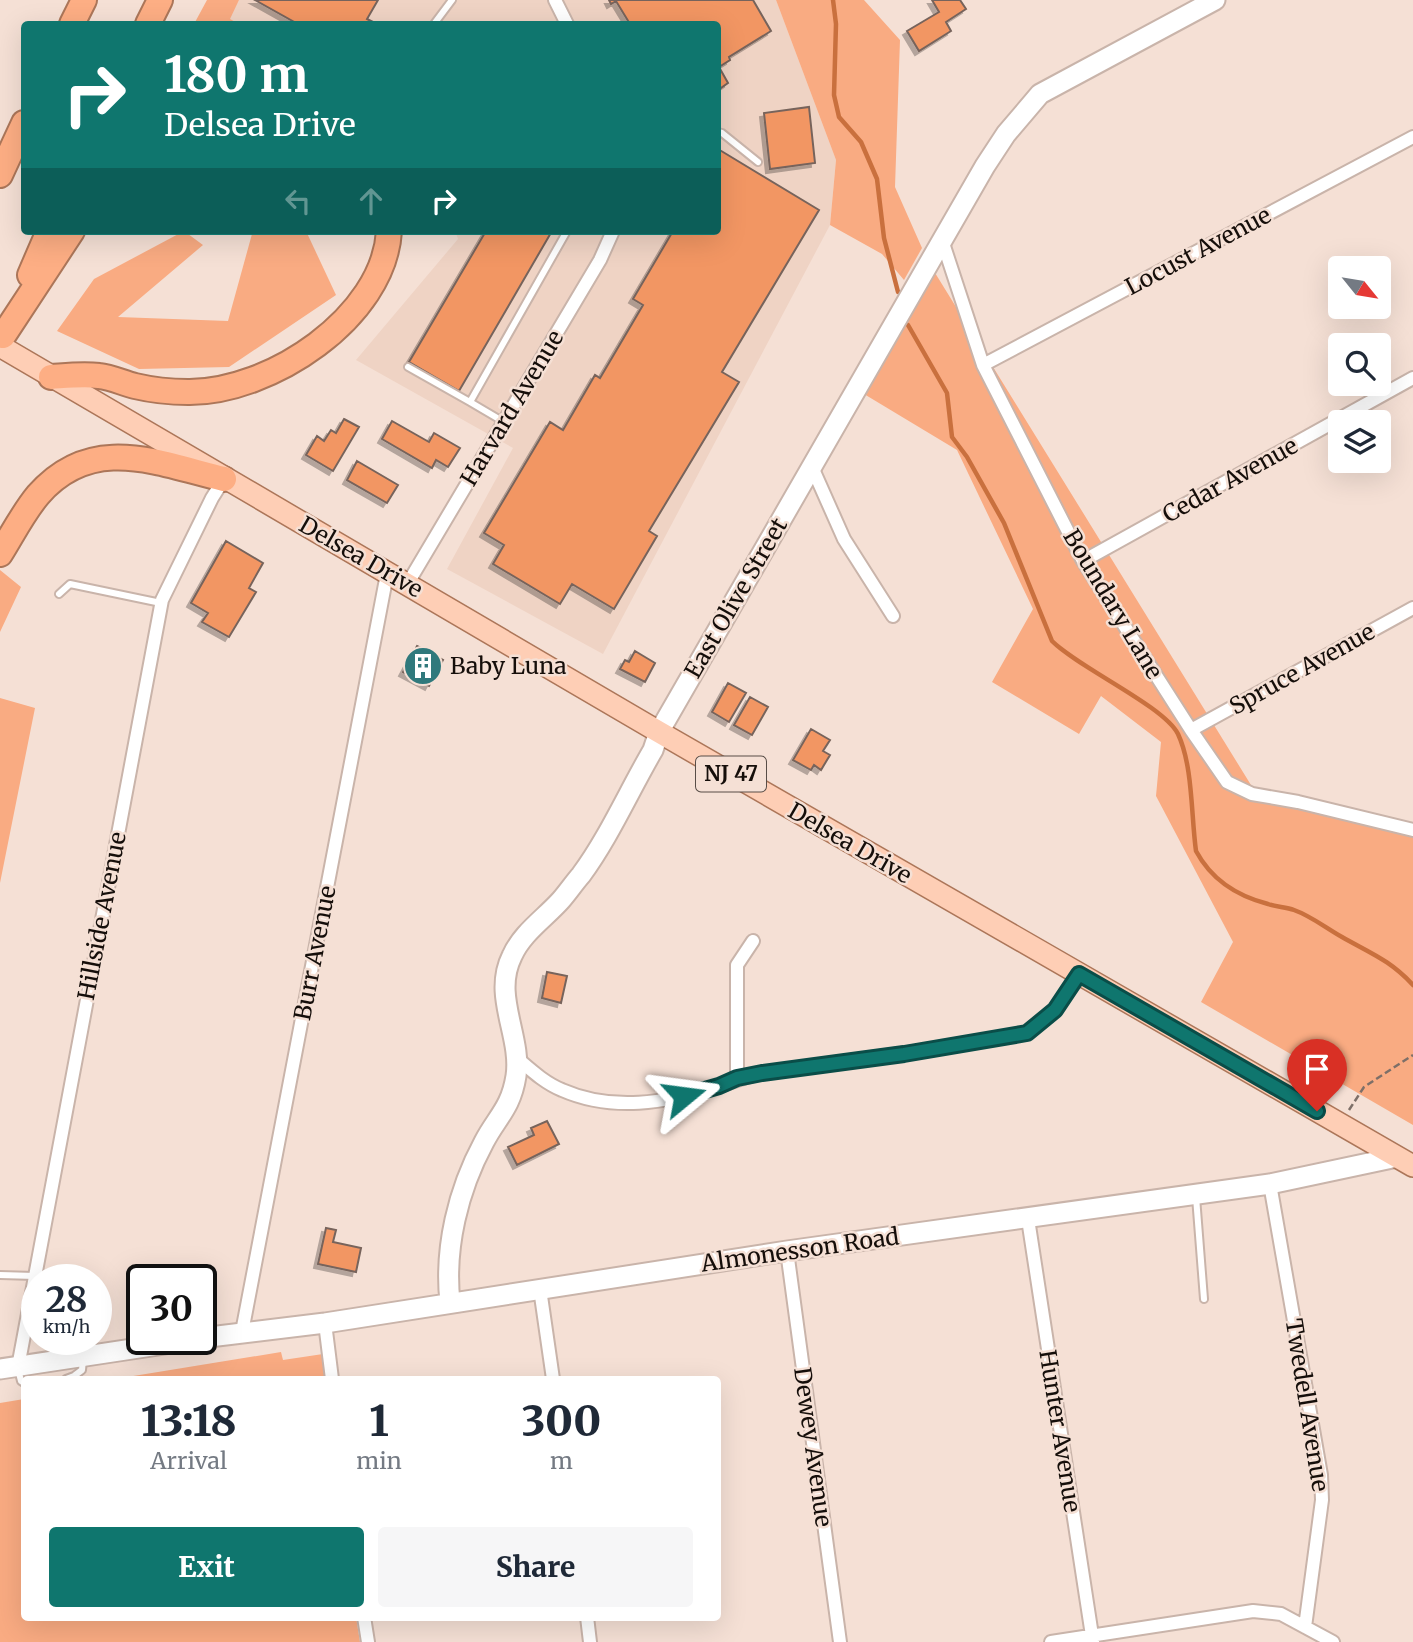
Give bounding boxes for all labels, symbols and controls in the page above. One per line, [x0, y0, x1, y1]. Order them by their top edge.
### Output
text: 180 m [164, 44, 309, 105]
icon: right [49, 49, 140, 140]
text: Delsea Drive [164, 105, 356, 145]
icon: left [279, 182, 317, 220]
icon: ahead [352, 182, 390, 220]
icon: right [425, 182, 463, 220]
street label: Locust Avenue [1120, 200, 1276, 301]
north arrow [1328, 256, 1391, 318]
map controls [1328, 256, 1391, 473]
street label: Harvard Avenue [454, 325, 569, 491]
button: search [1328, 333, 1391, 396]
button: layers [1328, 410, 1391, 473]
street label: Cedar Avenue [1157, 431, 1302, 529]
street label: Delsea Drive [294, 510, 428, 604]
street label: East Olive Street [678, 512, 793, 683]
street label: Boundary Lane [1057, 524, 1170, 684]
street label: Spruce Avenue [1224, 617, 1380, 720]
building icon: Baby Luna [402, 645, 444, 687]
place label: Baby Luna [450, 651, 567, 680]
road number: NJ 47 [696, 756, 766, 792]
street label: Delsea Drive [783, 796, 917, 890]
street label: Hillside Avenue [71, 829, 132, 1002]
street label: Burr Avenue [287, 883, 342, 1023]
pin [1287, 1039, 1347, 1111]
icon: arrive [1298, 1050, 1336, 1088]
position arrow [647, 1059, 721, 1133]
street label: Almonesson Road [698, 1221, 901, 1278]
speed limit sign: 30 [126, 1264, 217, 1355]
text: 28 [45, 1278, 88, 1322]
text: km/h [43, 1315, 90, 1338]
street label: Twedell Avenue [1280, 1316, 1335, 1493]
street label: Hunter Avenue [1033, 1348, 1088, 1514]
street label: Dewey Avenue [788, 1365, 839, 1529]
text: 13:18 [141, 1395, 237, 1447]
text: 1 [369, 1395, 389, 1447]
text: 300 [521, 1395, 601, 1447]
text: Arrival [150, 1446, 227, 1475]
text: min [356, 1446, 402, 1475]
text: m [550, 1446, 573, 1475]
button: Exit [49, 1527, 364, 1607]
button: Share [378, 1527, 693, 1607]

